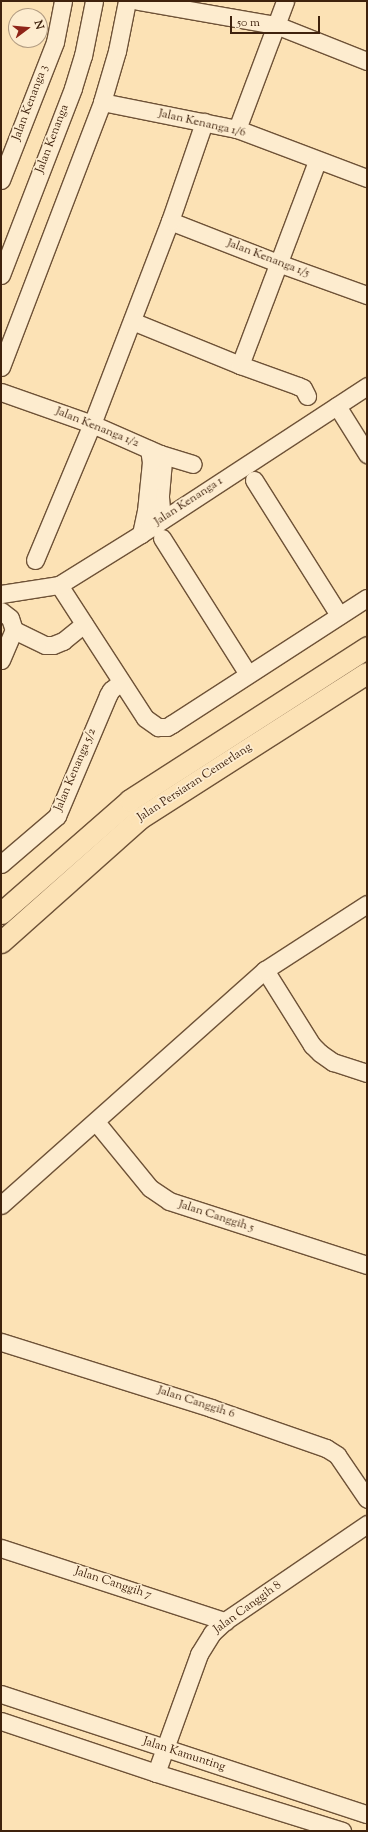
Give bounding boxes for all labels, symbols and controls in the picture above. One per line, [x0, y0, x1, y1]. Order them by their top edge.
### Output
north arrow [8, 8, 48, 48]
scale bar [232, 8, 322, 34]
text: 50 m [237, 14, 260, 32]
text: N [30, 19, 47, 31]
street label: Jalan Kenanga 3 [10, 63, 52, 143]
street label: Jalan Kenanga [33, 103, 73, 175]
street label: Jalan Kenanga 1/6 [157, 107, 247, 141]
street label: Jalan Kenanga 1/5 [225, 237, 311, 281]
street label: Jalan Kenanga 1/2 [53, 405, 141, 451]
street label: Jalan Kenanga 1 [152, 474, 226, 530]
street label: Jalan Kenanga 5/2 [52, 726, 100, 814]
street label: Jalan Persiaran Cemerlang [135, 741, 255, 825]
street label: Jalan Canggih 5 [177, 1198, 255, 1236]
street label: Jalan Canggih 6 [156, 1384, 236, 1422]
street label: Jalan Canggih 7 [73, 1565, 153, 1603]
street label: Jalan Canggih 8 [211, 1579, 285, 1637]
street label: Jalan Kamunting [141, 1735, 227, 1775]

